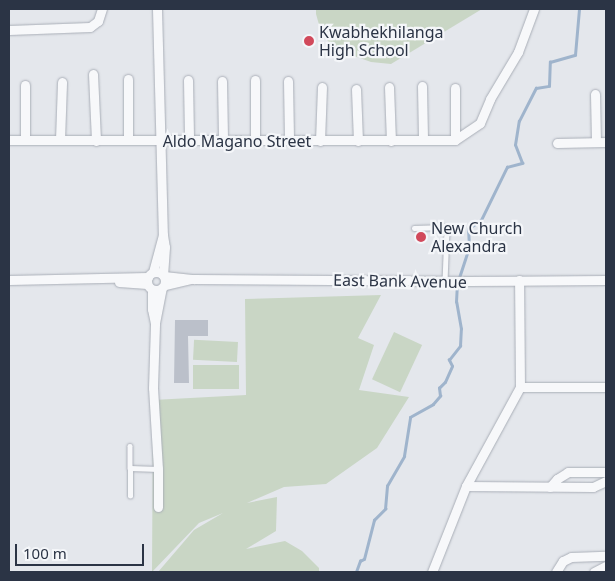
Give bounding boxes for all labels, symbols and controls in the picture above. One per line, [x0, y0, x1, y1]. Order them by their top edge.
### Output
place label: Kwabhekhilanga High School [319, 22, 444, 60]
marker: Kwabhekhilanga High School [303, 35, 315, 47]
street label: Aldo Magano Street [163, 131, 311, 151]
place label: New Church Alexandra [431, 218, 522, 256]
marker: New Church Alexandra [415, 231, 427, 243]
street label: East Bank Avenue [333, 270, 467, 292]
scale bar [18, 534, 146, 566]
text: 100 m [23, 543, 67, 563]

